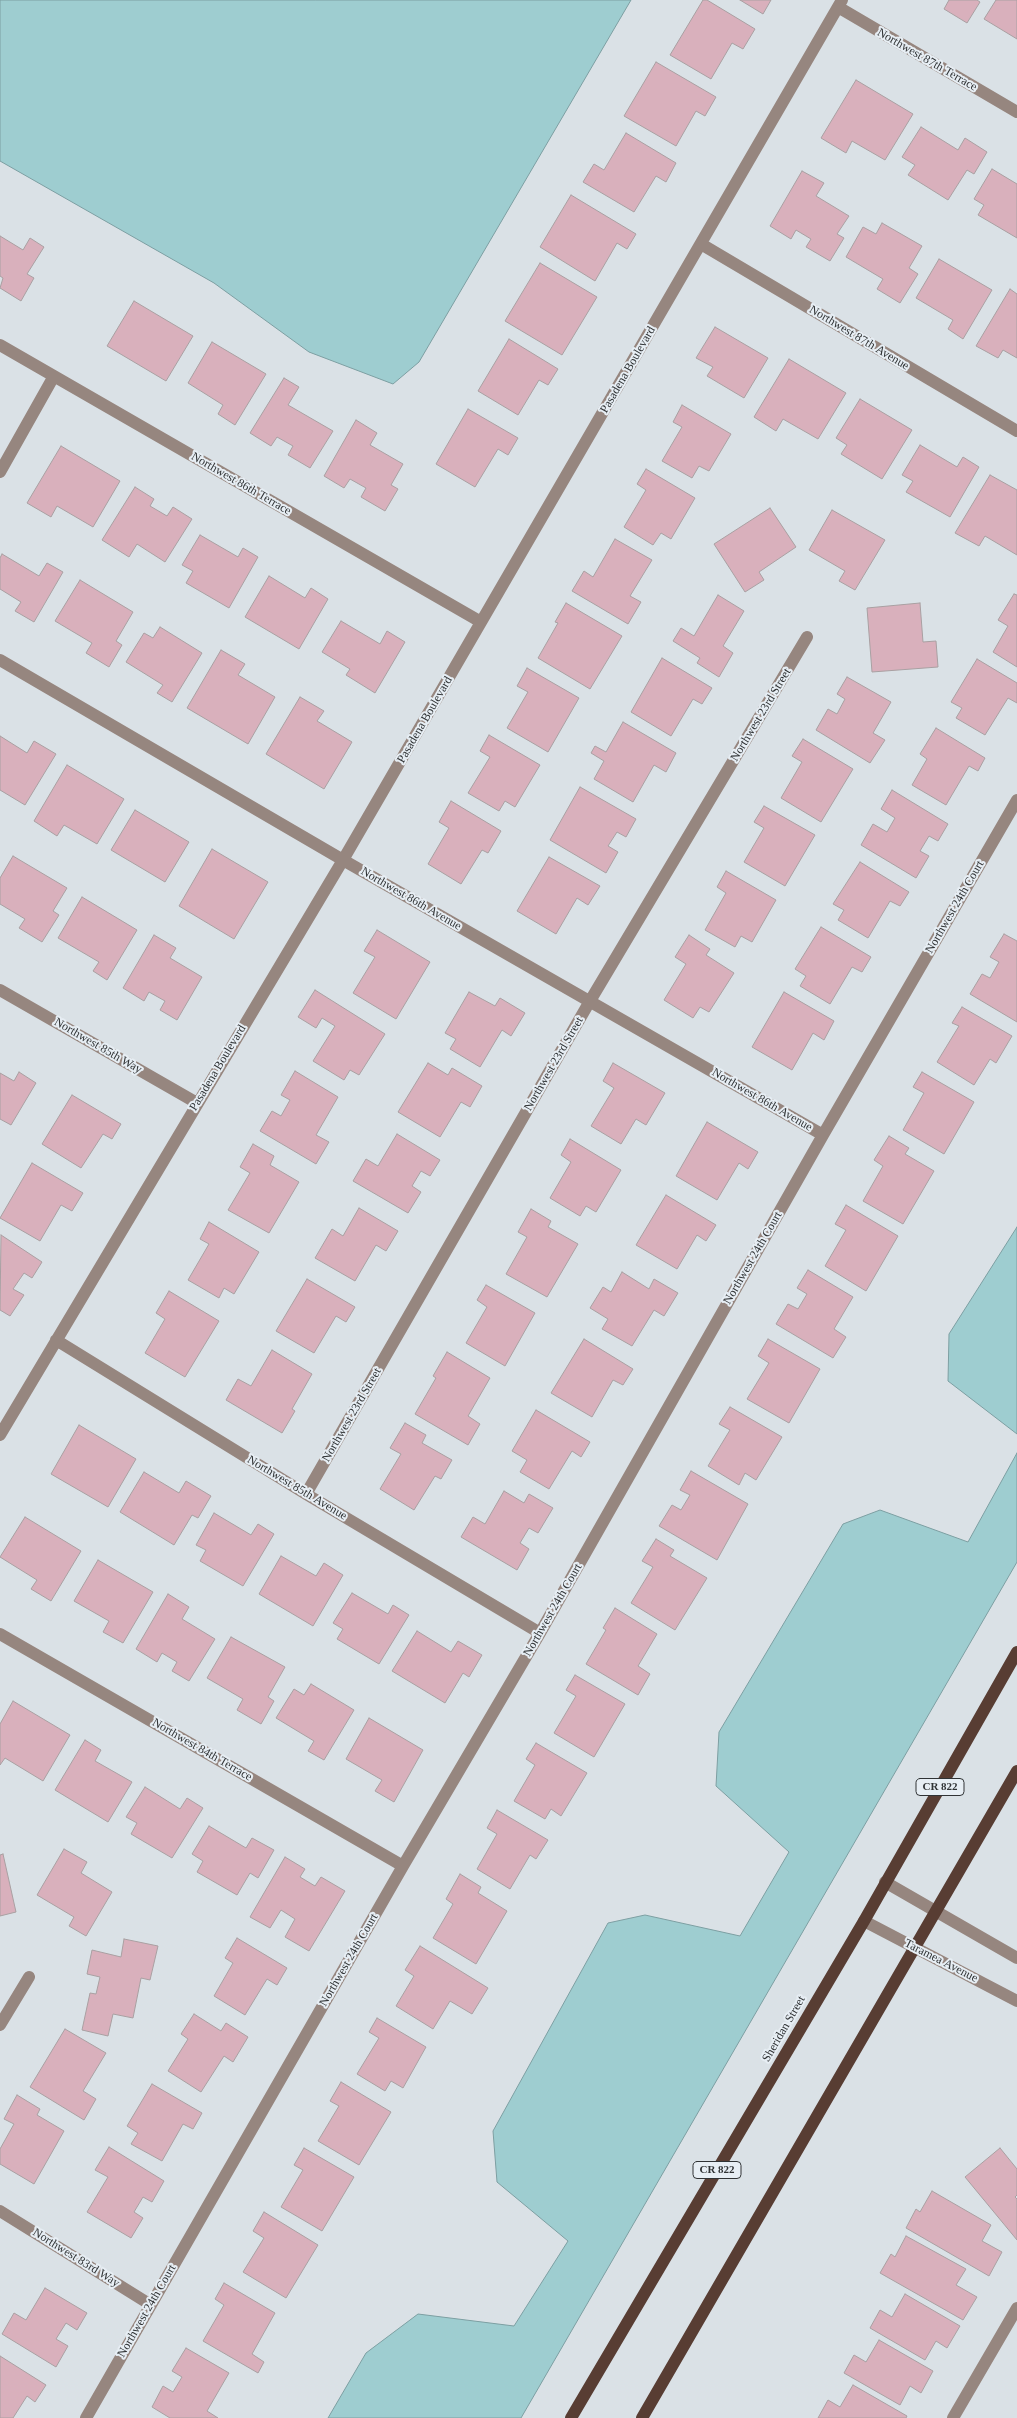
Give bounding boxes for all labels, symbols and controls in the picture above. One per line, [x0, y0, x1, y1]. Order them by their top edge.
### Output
street label: Northwest 87th Terrace [874, 25, 980, 95]
street label: Northwest 87th Avenue [807, 303, 911, 373]
street label: Pasadena Boulevard [597, 324, 659, 416]
street label: Northwest 86th Terrace [188, 449, 294, 519]
street label: Northwest 23rd Street [728, 666, 794, 764]
street label: Pasadena Boulevard [394, 674, 456, 766]
street label: Northwest 24th Court [923, 858, 987, 956]
street label: Northwest 86th Avenue [358, 864, 464, 934]
street label: Northwest 85th Way [52, 1015, 144, 1077]
street label: Northwest 23rd Street [521, 1015, 587, 1113]
street label: Pasadena Boulevard [187, 1022, 249, 1114]
street label: Northwest 86th Avenue [709, 1065, 815, 1135]
street label: Northwest 24th Court [721, 1209, 785, 1307]
street label: Northwest 23rd Street [319, 1366, 385, 1464]
street label: Northwest 85th Avenue [245, 1453, 349, 1523]
street label: Northwest 24th Court [521, 1561, 585, 1659]
street label: Northwest 84th Terrace [149, 1715, 255, 1785]
road number: CR 822 [916, 1778, 964, 1795]
street label: Northwest 24th Court [317, 1911, 381, 2009]
street label: Taramea Avenue [902, 1936, 980, 1986]
street label: Sheridan Street [759, 1994, 809, 2064]
road number: CR 822 [693, 2162, 741, 2178]
street label: Northwest 83rd Way [30, 2225, 122, 2291]
street label: Northwest 24th Court [115, 2262, 179, 2360]

